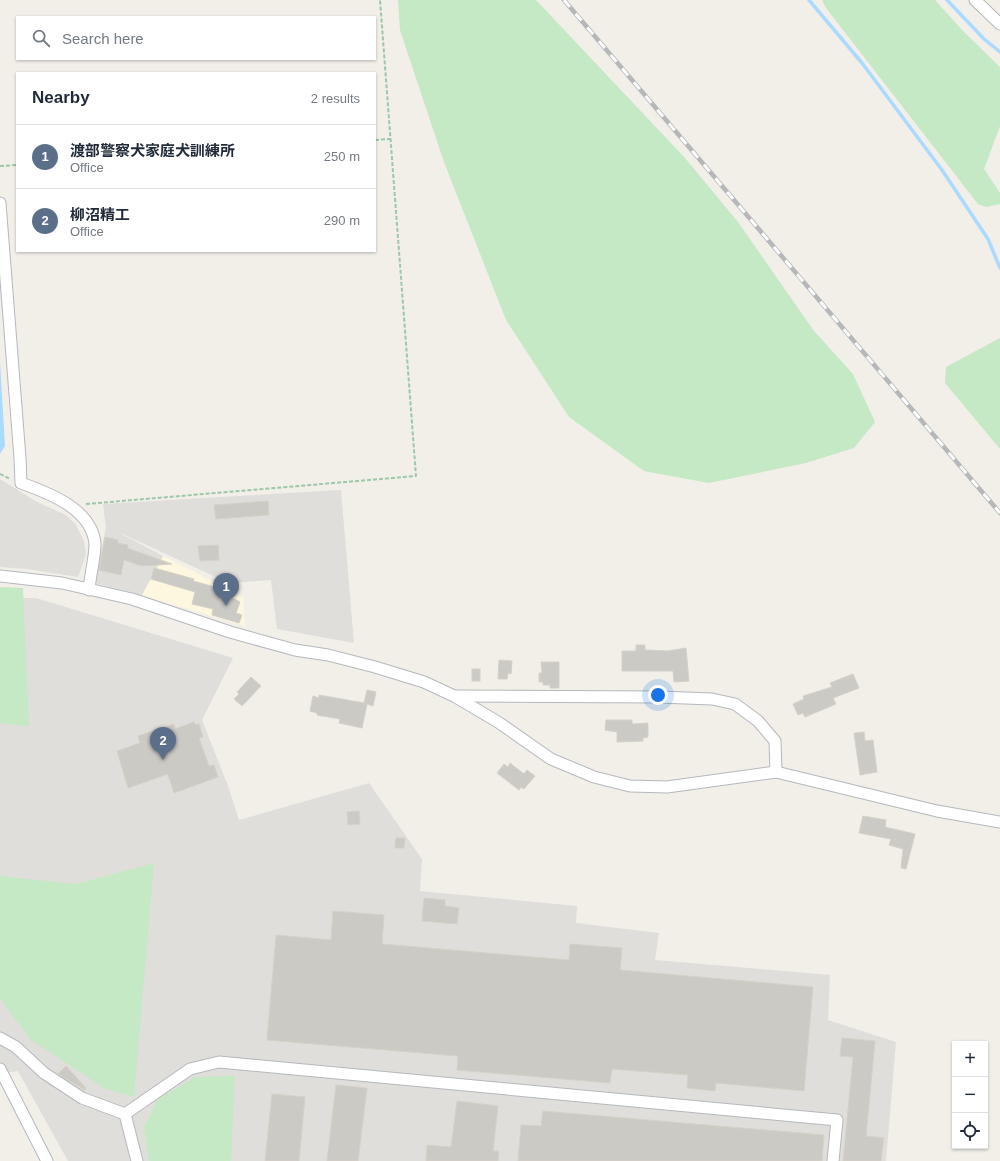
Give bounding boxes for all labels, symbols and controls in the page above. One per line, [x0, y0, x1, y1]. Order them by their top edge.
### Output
search box [16, 16, 376, 60]
icon: search [30, 27, 52, 49]
text: Search here [62, 30, 144, 47]
text: Nearby [32, 88, 90, 107]
text: 2 results [311, 91, 360, 106]
text: 渡部警察犬家庭犬訓練所 [70, 142, 235, 159]
text: 1 [41, 149, 49, 164]
text: 250 m [324, 149, 360, 164]
text: Office [70, 160, 104, 175]
text: 柳沼精工 [70, 206, 130, 223]
text: 2 [41, 213, 49, 228]
text: 290 m [324, 213, 360, 228]
text: Office [70, 224, 104, 239]
pin: 1 [213, 573, 239, 606]
your location [648, 685, 668, 705]
pin: 2 [150, 727, 176, 760]
map controls [952, 1041, 988, 1149]
button: + [952, 1041, 988, 1077]
button: − [952, 1077, 988, 1113]
button: locate [952, 1113, 988, 1149]

